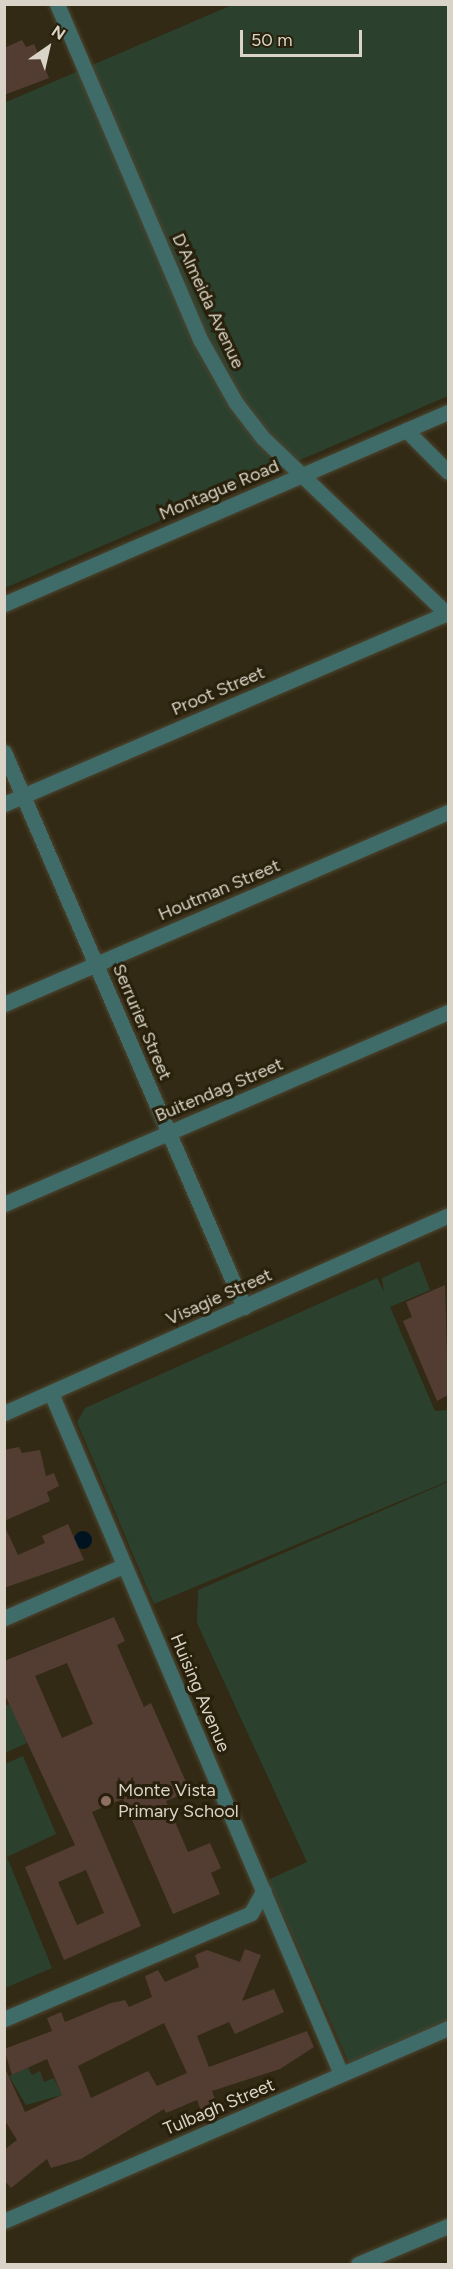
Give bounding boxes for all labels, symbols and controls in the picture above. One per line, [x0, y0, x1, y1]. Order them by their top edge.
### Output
north arrow [18, 18, 78, 78]
scale bar [243, 18, 364, 56]
text: N [48, 21, 69, 44]
text: 50 m [251, 29, 293, 51]
street label: D'Almeida Avenue [167, 230, 249, 372]
street label: Montague Road [156, 455, 282, 525]
street label: Proot Street [168, 662, 268, 720]
street label: Houtman Street [155, 855, 283, 925]
street label: Serrurier Street [108, 961, 176, 1083]
street label: Buitendag Street [152, 1053, 286, 1127]
street label: Visagie Street [163, 1264, 275, 1330]
street label: Huising Avenue [165, 1631, 235, 1755]
place label: Monte Vista Primary School [118, 1780, 239, 1822]
marker: Monte Vista Primary School [99, 1794, 113, 1808]
street label: Tulbagh Street [160, 2074, 278, 2140]

